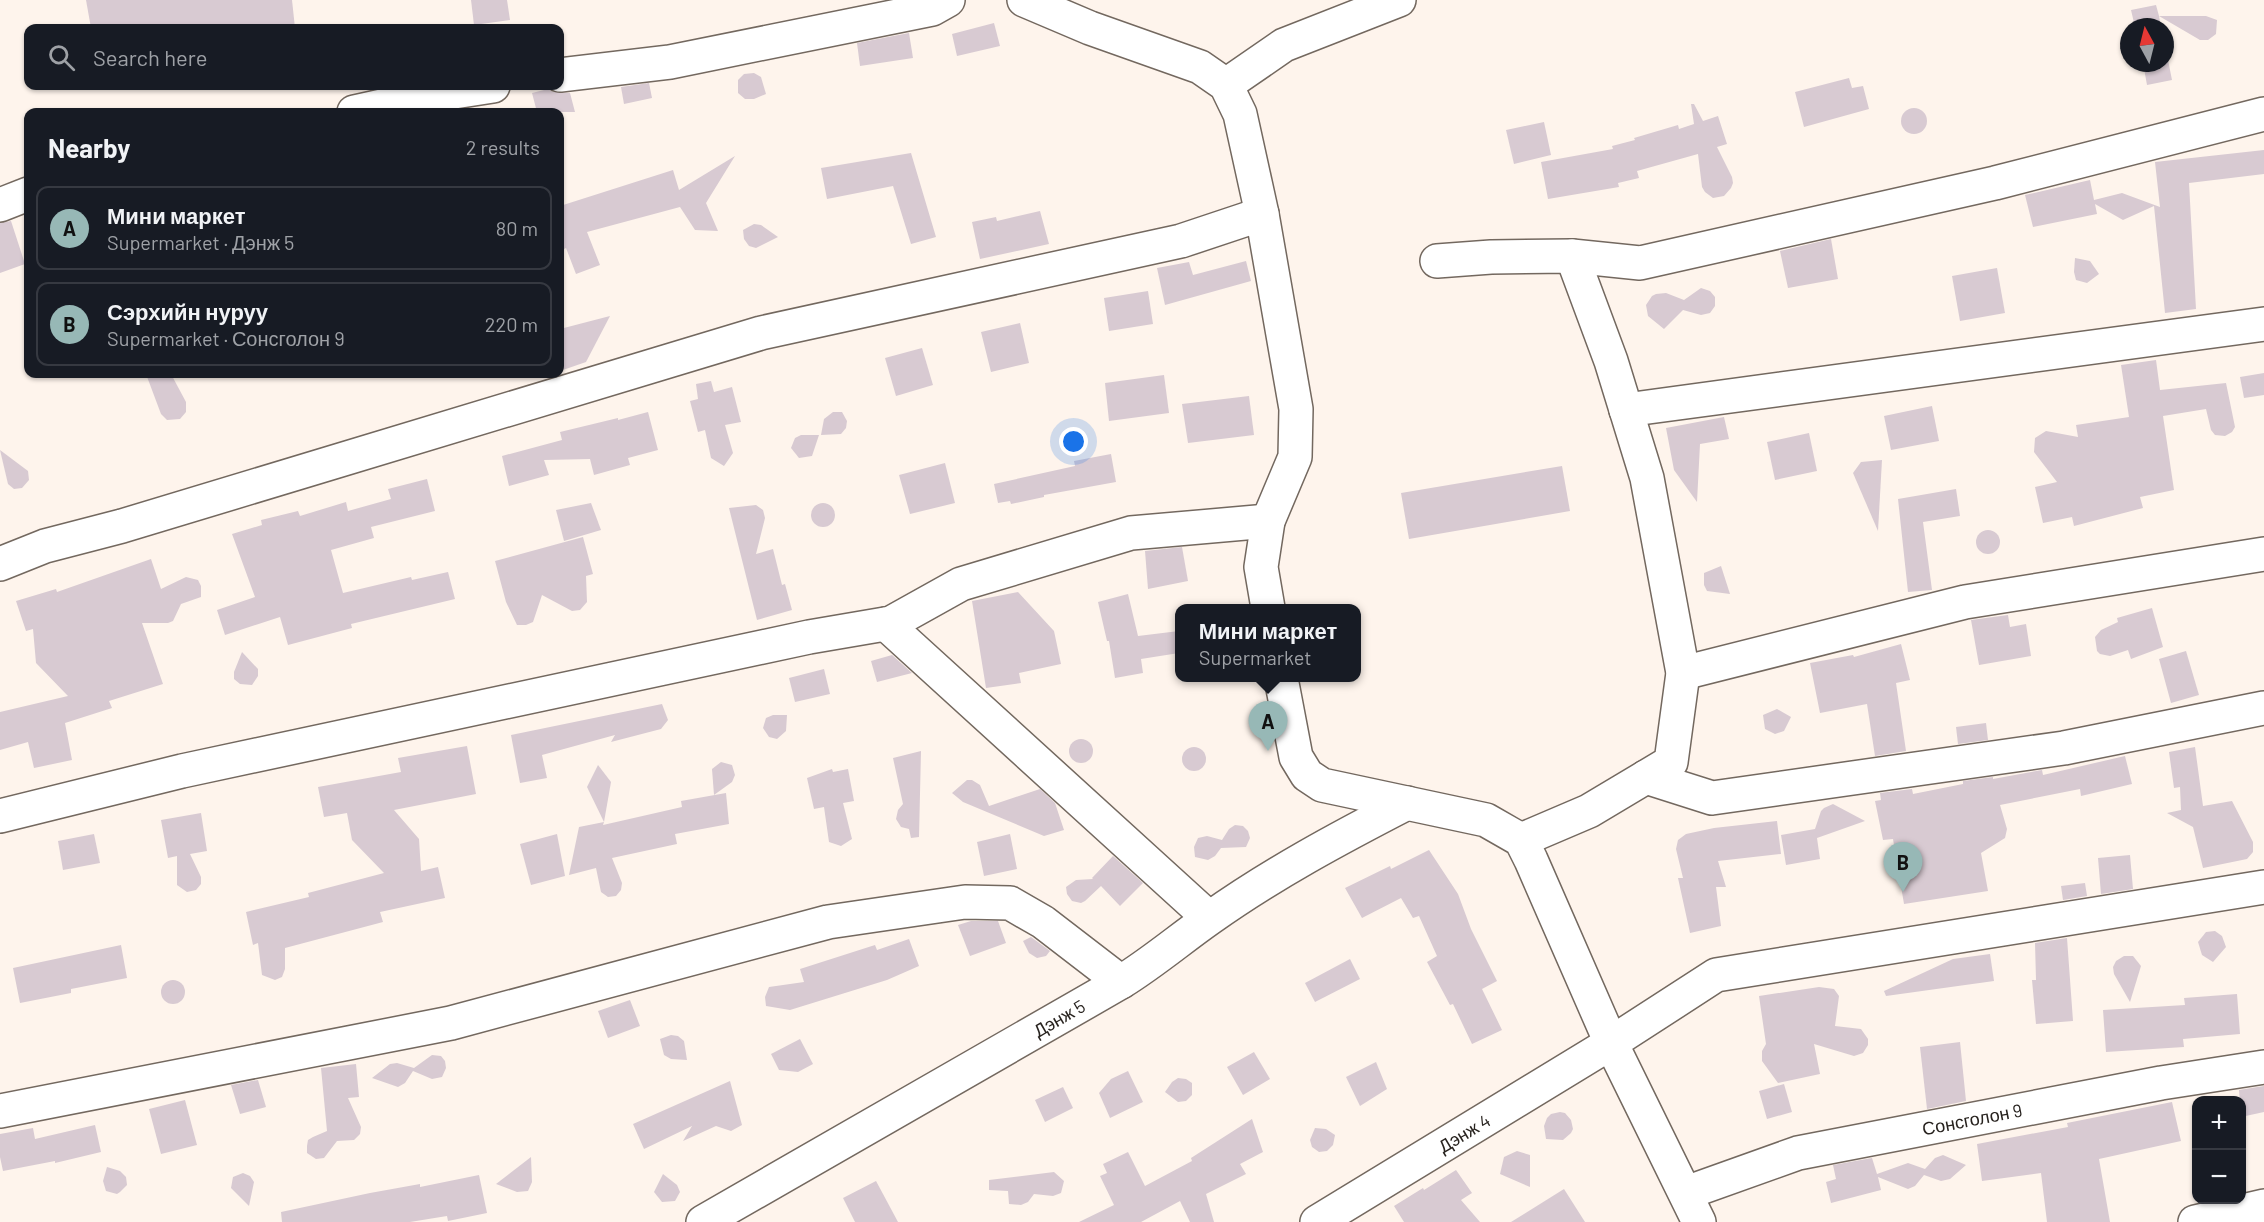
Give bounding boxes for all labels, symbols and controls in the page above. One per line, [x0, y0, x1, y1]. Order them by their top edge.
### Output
north arrow [2120, 18, 2174, 72]
search box [24, 24, 564, 90]
icon: search [45, 41, 78, 74]
text: Search here [93, 44, 207, 70]
text: Nearby [48, 132, 130, 163]
text: 2 results [466, 135, 540, 159]
text: Мини маркет [107, 202, 245, 228]
text: A [63, 216, 76, 240]
text: 80 m [496, 216, 538, 240]
text: Supermarket · Дэнж 5 [107, 230, 294, 254]
text: Сэрхийн нуруу [107, 298, 268, 324]
text: B [63, 312, 76, 336]
text: 220 m [485, 312, 538, 336]
text: Supermarket · Сонсголон 9 [107, 326, 345, 350]
your location [1059, 427, 1088, 456]
popup [1175, 604, 1361, 682]
text: Мини маркет [1199, 617, 1337, 643]
text: Supermarket [1199, 645, 1312, 669]
pin: A [1248, 702, 1288, 751]
pin: B [1884, 842, 1922, 892]
street label: Дэнж 5 [1029, 994, 1089, 1042]
map controls [2192, 1096, 2246, 1204]
button: + [2192, 1096, 2246, 1150]
street label: Сонсголон 9 [1920, 1099, 2024, 1139]
street label: Дэнж 4 [1434, 1109, 1494, 1157]
button: − [2192, 1150, 2246, 1204]

